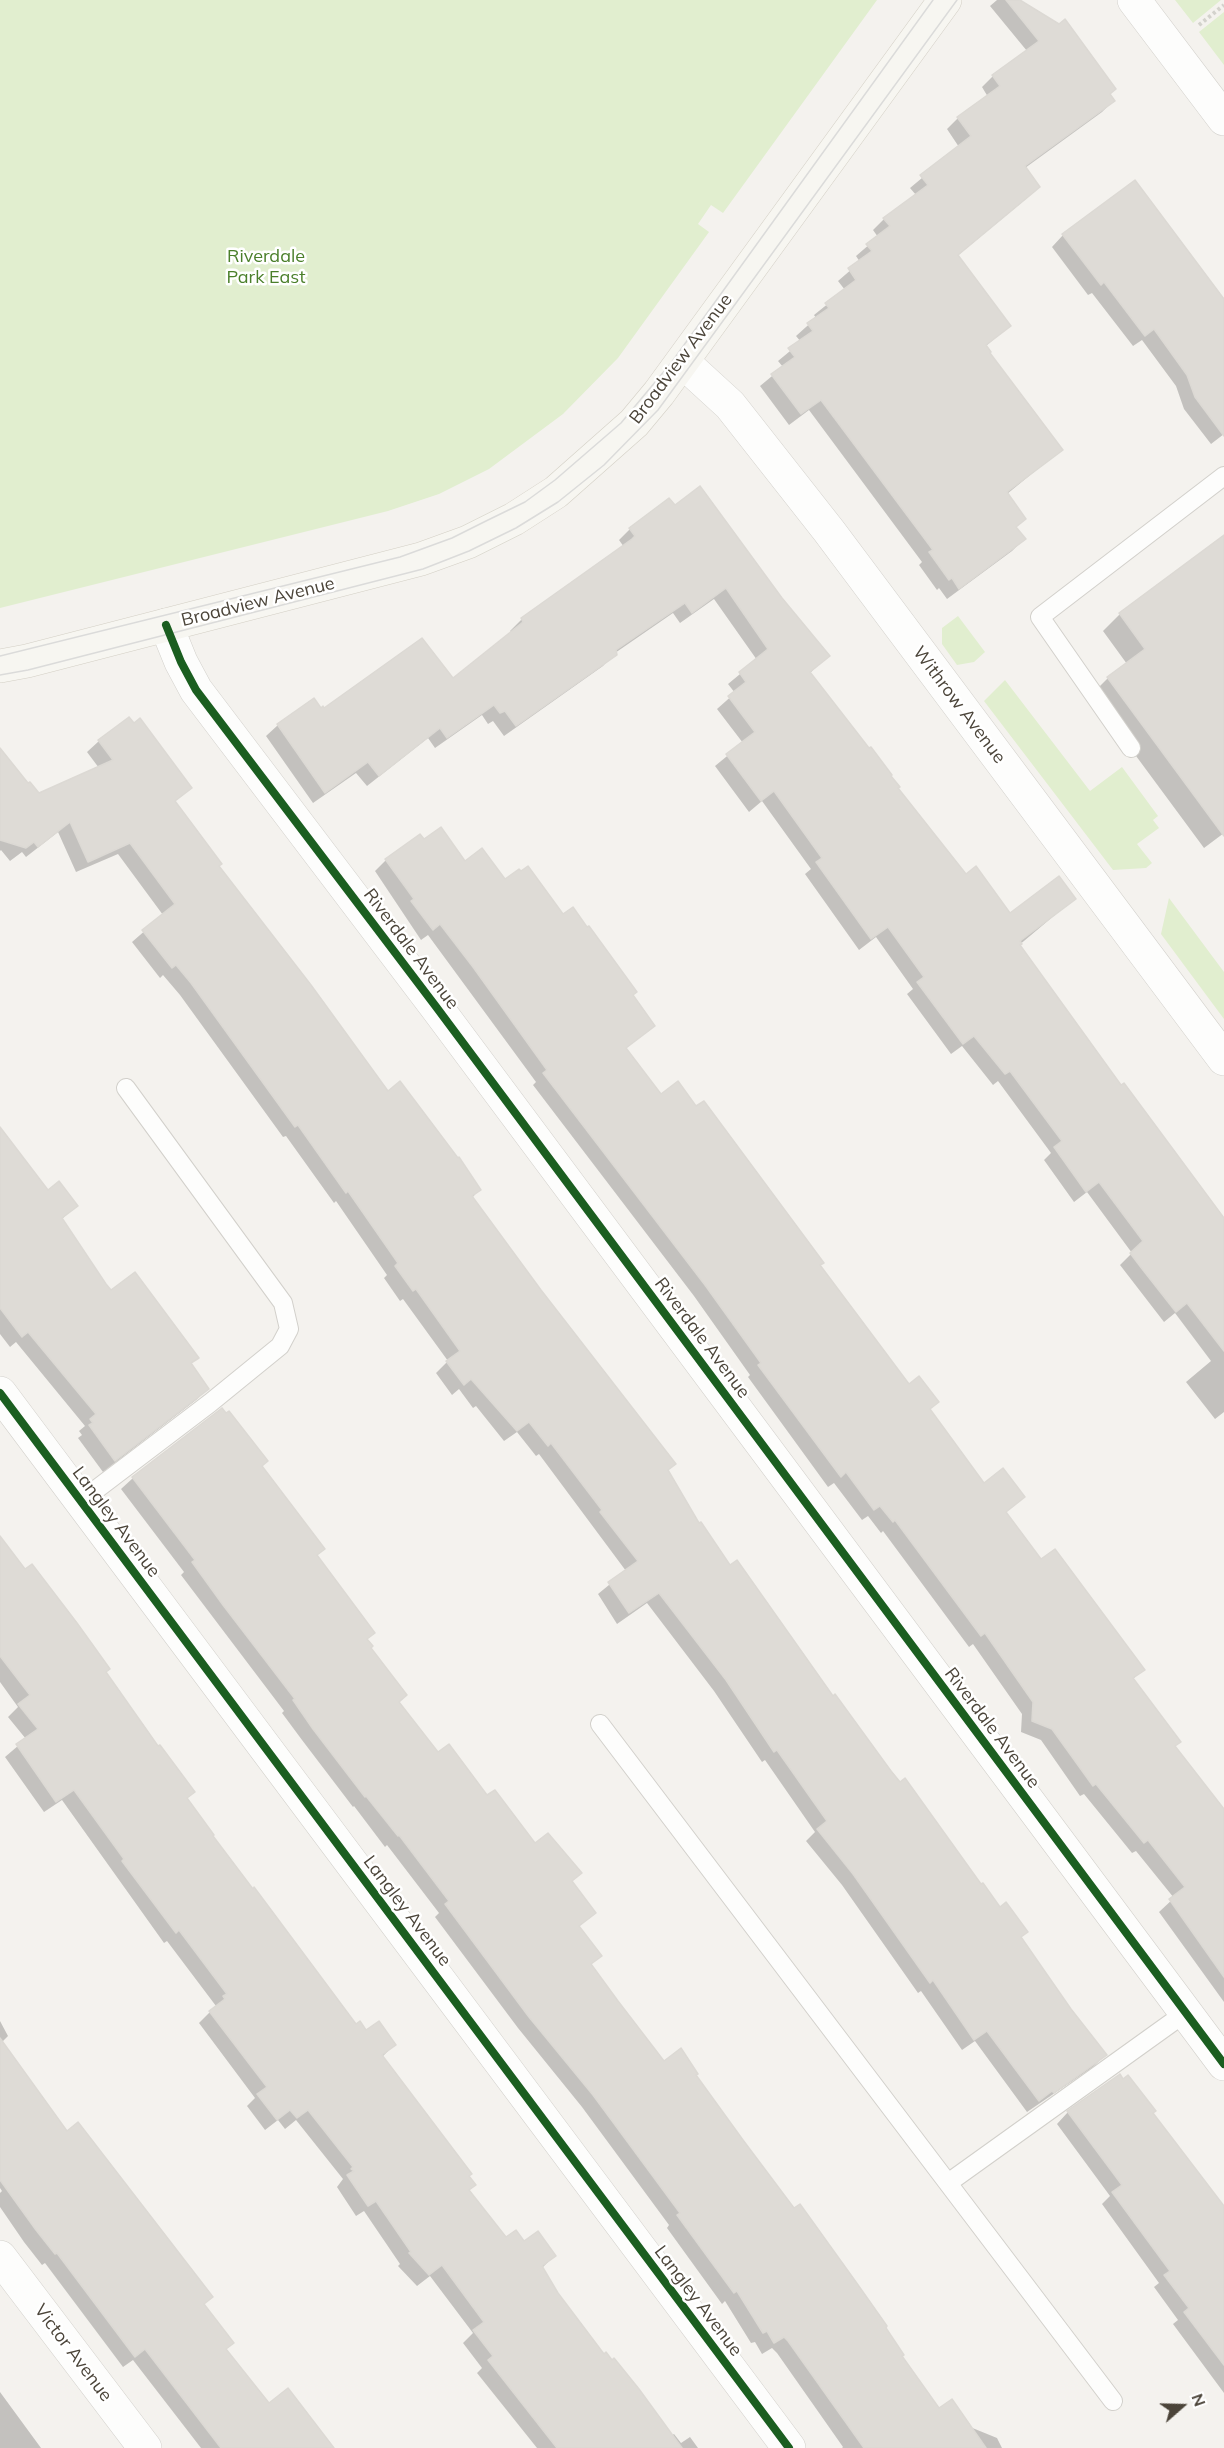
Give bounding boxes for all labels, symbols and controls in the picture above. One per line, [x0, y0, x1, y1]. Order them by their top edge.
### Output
park label: Riverdale Park East [227, 246, 305, 288]
street label: Broadview Avenue [625, 290, 737, 428]
street label: Broadview Avenue [179, 573, 337, 631]
street label: Withrow Avenue [908, 642, 1010, 768]
street label: Riverdale Avenue [359, 884, 463, 1014]
street label: Riverdale Avenue [650, 1273, 754, 1403]
street label: Langley Avenue [67, 1462, 165, 1582]
street label: Riverdale Avenue [940, 1663, 1044, 1793]
street label: Langley Avenue [358, 1851, 456, 1971]
street label: Langley Avenue [649, 2241, 747, 2361]
street label: Victor Avenue [29, 2300, 117, 2406]
north arrow [1152, 2376, 1212, 2436]
text: N [1187, 2391, 1210, 2409]

